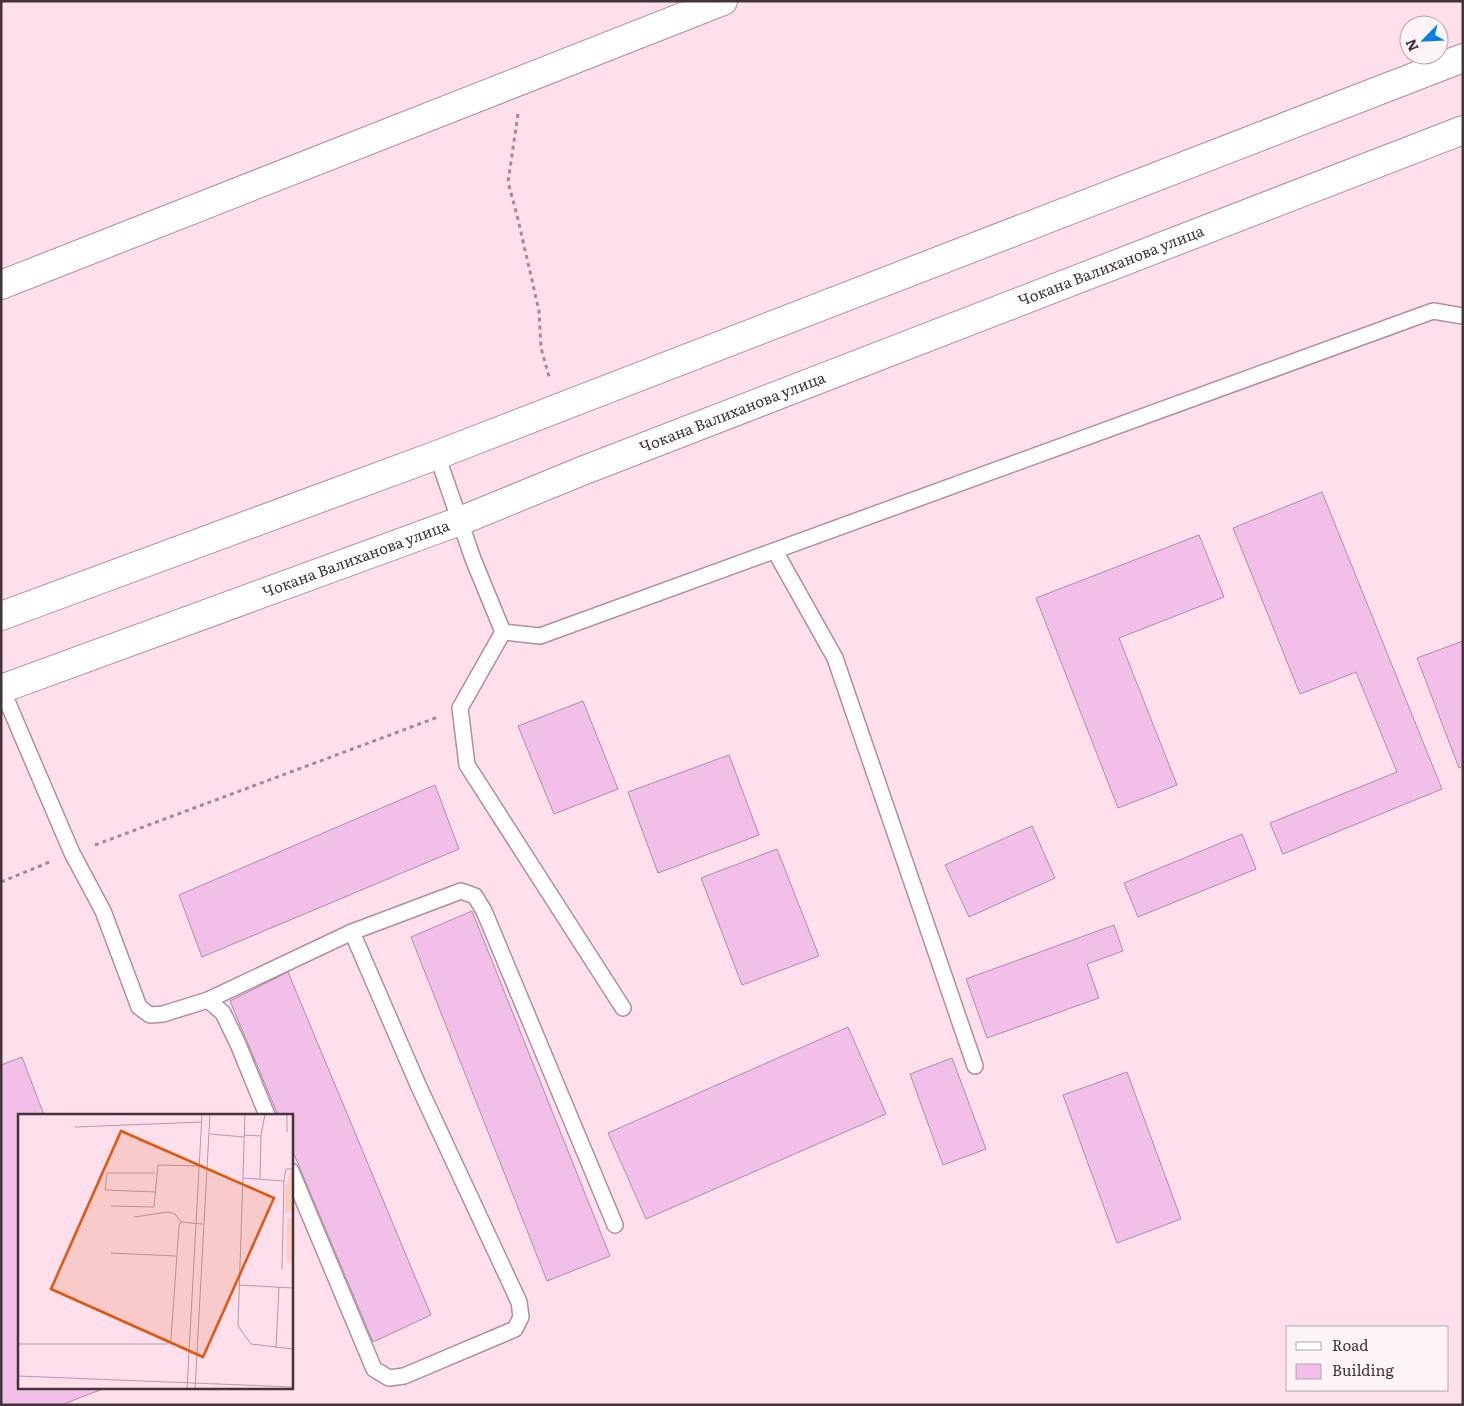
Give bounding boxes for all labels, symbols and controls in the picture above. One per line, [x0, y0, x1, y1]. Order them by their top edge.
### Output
north arrow [1399, 15, 1449, 65]
text: N [1400, 36, 1423, 55]
street label: Чокана Валиханова улица [1014, 218, 1208, 311]
street label: Чокана Валиханова улица [636, 365, 829, 458]
street label: Чокана Валиханова улица [259, 513, 453, 602]
inset map [18, 1114, 292, 1388]
legend [1286, 1326, 1449, 1391]
text: Road [1332, 1333, 1368, 1356]
text: Building [1332, 1358, 1394, 1381]

